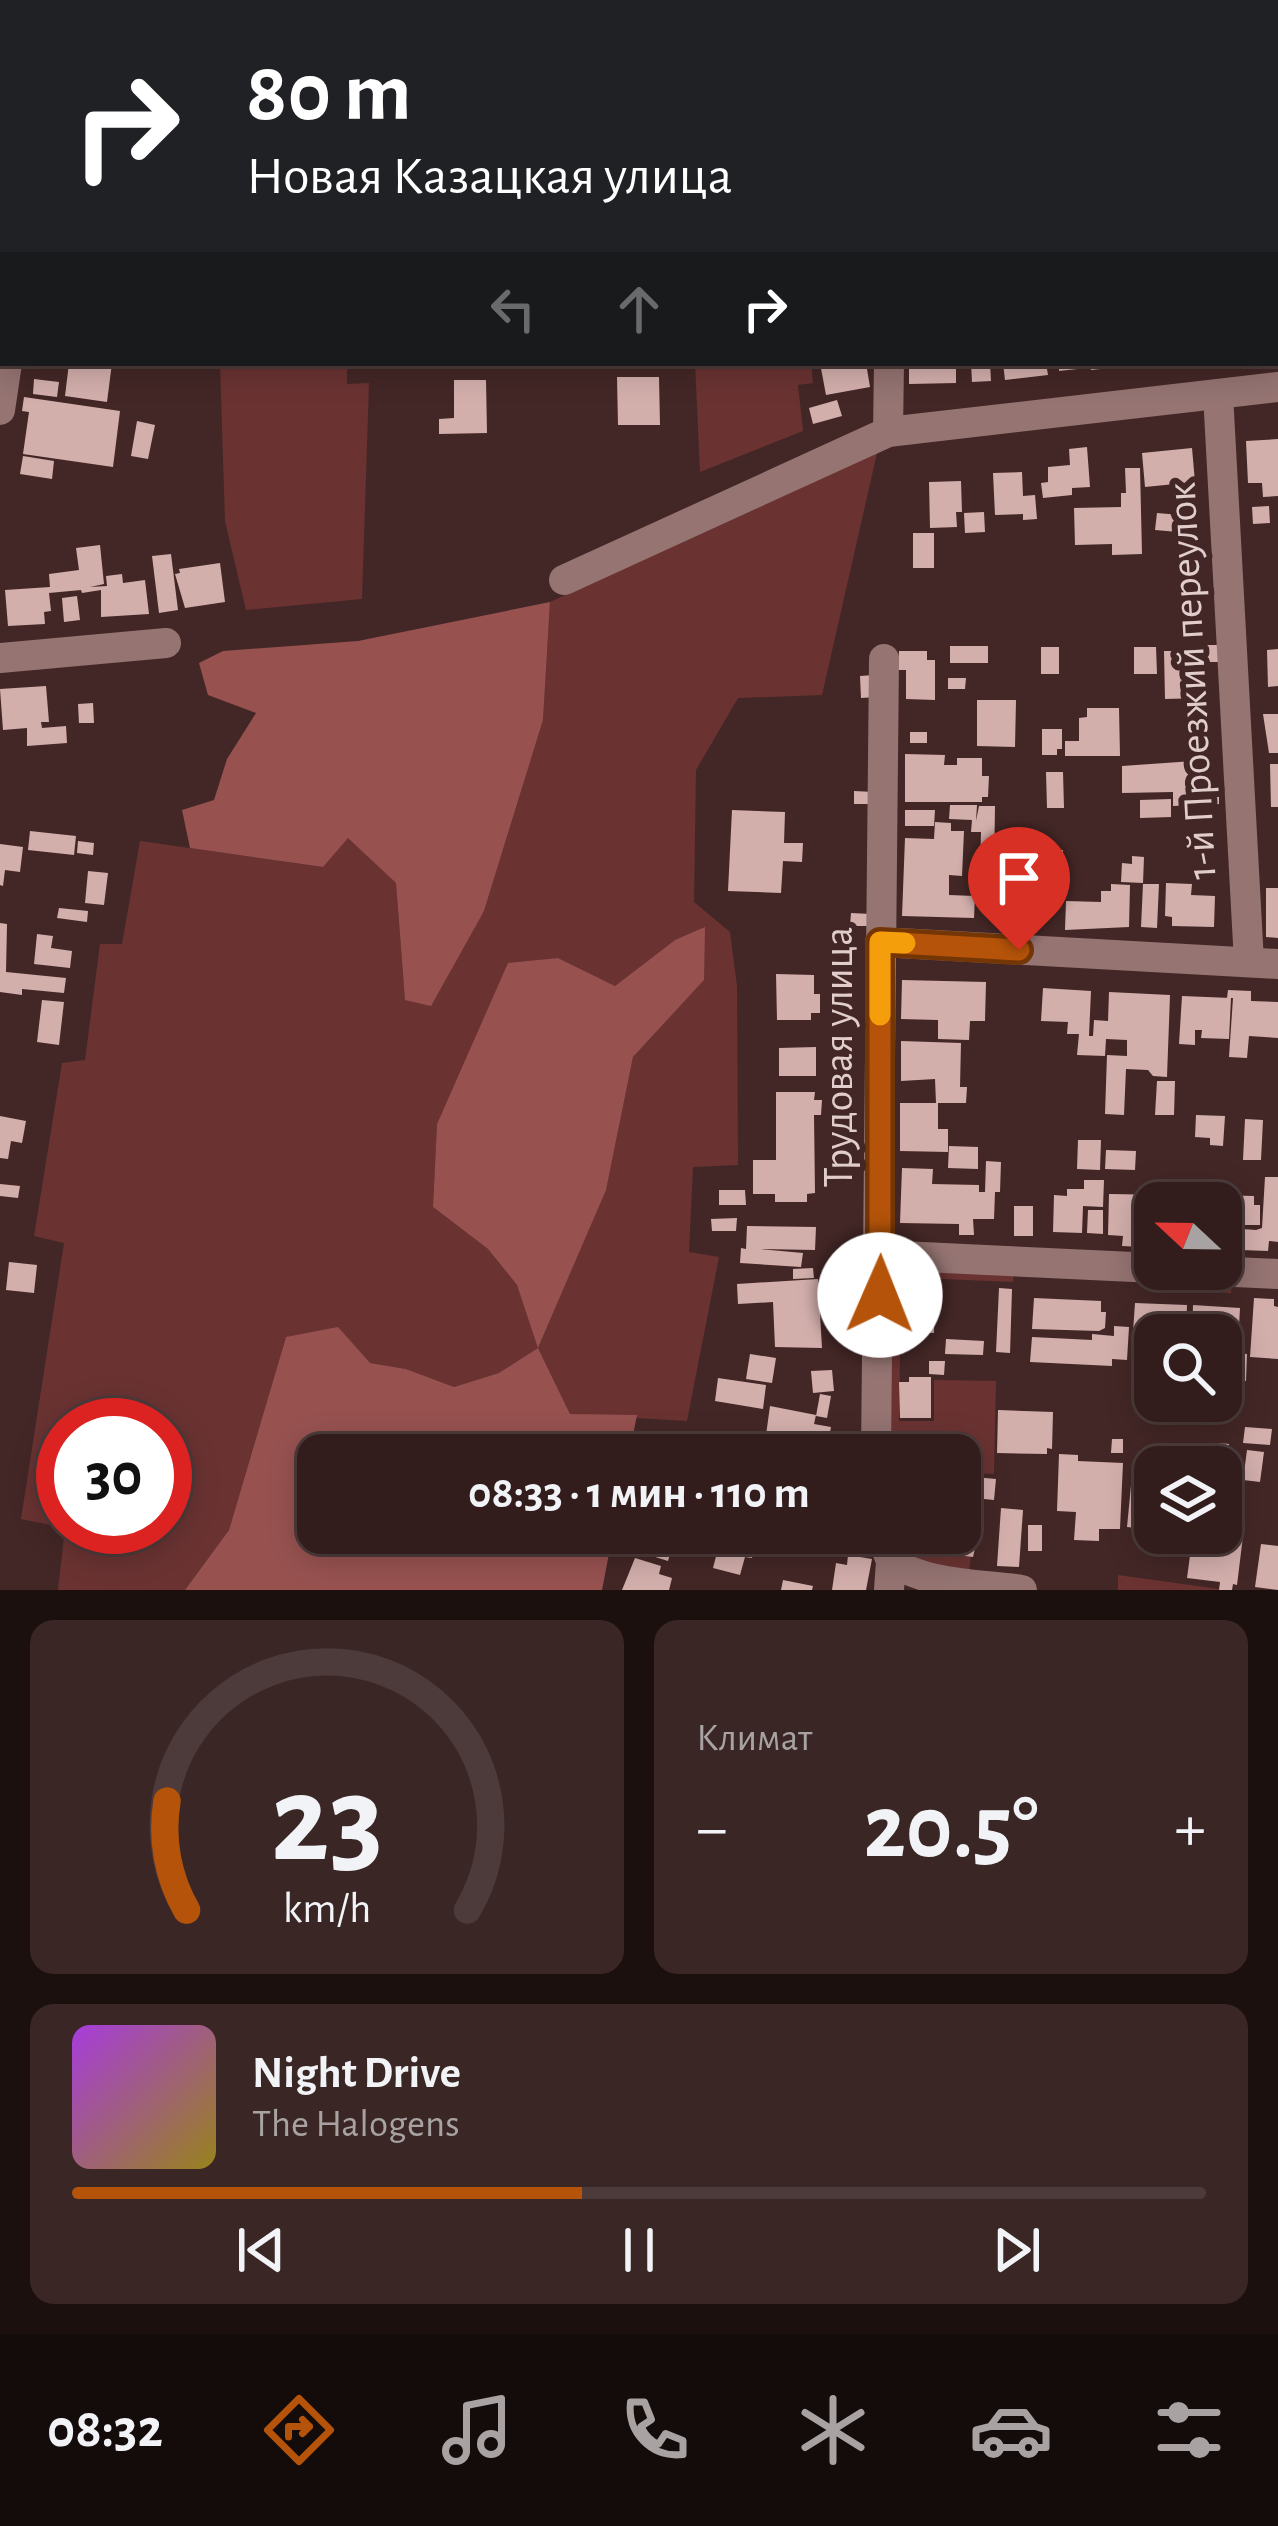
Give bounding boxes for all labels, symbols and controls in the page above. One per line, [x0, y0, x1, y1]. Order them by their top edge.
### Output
icon: right [48, 48, 204, 204]
text: 80 m [246, 52, 412, 136]
text: Новая Казацкая улица [246, 150, 733, 204]
icon: left [480, 276, 546, 342]
icon: ahead [606, 276, 672, 342]
icon: right [732, 276, 798, 342]
street label: 1-й Проезжий переулок [1161, 481, 1223, 881]
pin [968, 827, 1070, 950]
icon: arrive [986, 845, 1052, 911]
street label: Трудовая улица [818, 927, 860, 1187]
north arrow [1134, 1182, 1242, 1290]
map controls [1134, 1182, 1242, 1554]
position arrow [817, 1232, 943, 1358]
button: search [1134, 1314, 1242, 1422]
speed limit sign: 30 [36, 1398, 192, 1554]
button: layers [1134, 1446, 1242, 1554]
text: 08:33 · 1 мин · 110 m [468, 1471, 810, 1516]
text: Климат [696, 1719, 812, 1758]
text: 23 [271, 1759, 383, 1884]
text: 20.5° [863, 1784, 1039, 1874]
text: − [696, 1796, 728, 1862]
text: + [1174, 1796, 1206, 1862]
text: km/h [283, 1888, 371, 1931]
text: Night Drive [252, 2051, 461, 2096]
text: The Halogens [252, 2105, 460, 2144]
icon: previous [228, 2217, 294, 2283]
icon: pause [606, 2217, 672, 2283]
icon: next [984, 2217, 1050, 2283]
icon: directions [257, 2388, 341, 2472]
icon: music [435, 2388, 519, 2472]
icon: phone [613, 2388, 697, 2472]
icon: climate [791, 2388, 875, 2472]
icon: car [969, 2388, 1053, 2472]
icon: filters [1147, 2388, 1231, 2472]
text: 08:32 [47, 2403, 163, 2457]

